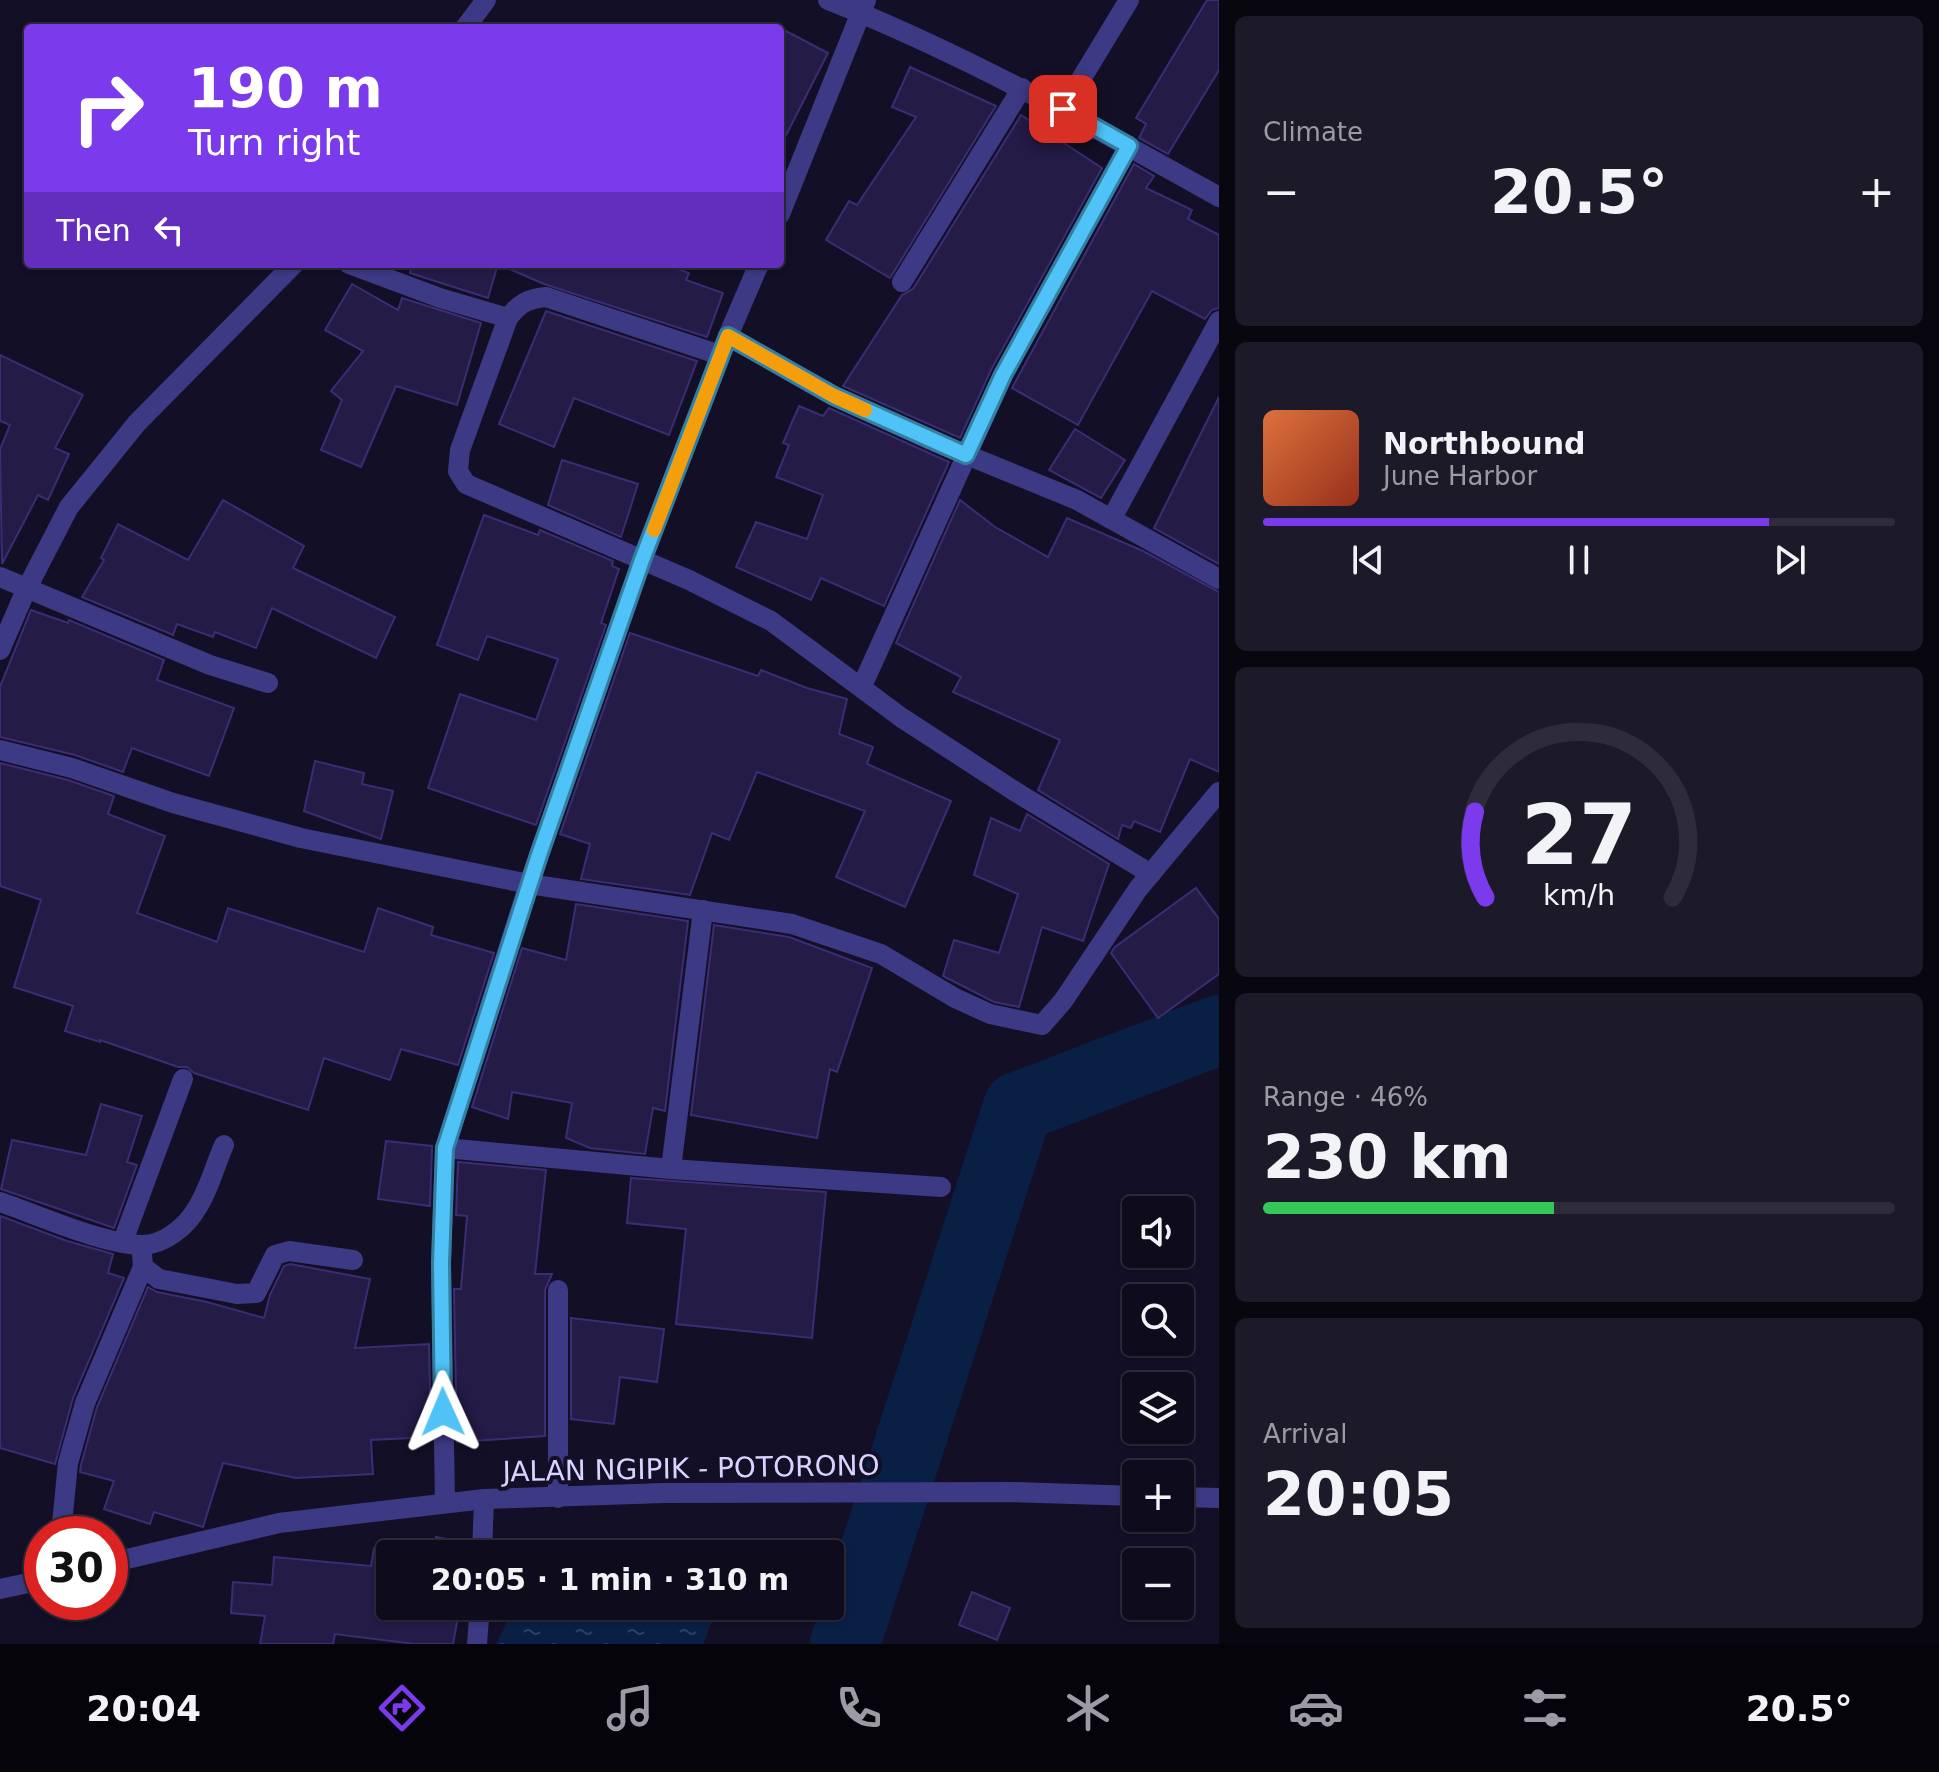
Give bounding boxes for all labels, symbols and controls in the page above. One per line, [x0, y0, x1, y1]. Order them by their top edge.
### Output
text: 190 m [188, 55, 383, 120]
icon: right [56, 56, 160, 160]
pin [1029, 75, 1097, 143]
icon: arrive [1041, 87, 1085, 131]
text: Climate [1263, 117, 1363, 147]
text: Turn right [188, 122, 360, 163]
text: 20.5° [1490, 157, 1668, 227]
text: − [1263, 166, 1300, 217]
text: + [1858, 166, 1895, 217]
icon: left [147, 208, 191, 252]
text: Then [56, 213, 131, 248]
text: Northbound [1383, 426, 1586, 461]
text: June Harbor [1383, 461, 1537, 491]
icon: previous [1346, 538, 1390, 582]
icon: pause [1557, 538, 1601, 582]
icon: next [1768, 538, 1812, 582]
text: 27 [1521, 787, 1637, 884]
text: km/h [1543, 878, 1615, 912]
text: Range · 46% [1263, 1082, 1428, 1112]
text: 230 km [1263, 1122, 1512, 1192]
map controls [1122, 1196, 1194, 1620]
button: sound [1122, 1196, 1194, 1268]
button: search [1122, 1284, 1194, 1356]
position arrow [401, 1370, 485, 1454]
button: layers [1122, 1372, 1194, 1444]
text: Arrival [1263, 1419, 1347, 1449]
street label: JALAN NGIPIK - POTORONO [500, 1449, 880, 1488]
text: 20:05 [1263, 1459, 1454, 1529]
button: + [1122, 1460, 1194, 1532]
speed limit sign: 30 [24, 1516, 128, 1620]
button: − [1122, 1548, 1194, 1620]
text: 20:05 · 1 min · 310 m [431, 1562, 789, 1597]
icon: directions [374, 1680, 430, 1736]
icon: music [602, 1680, 658, 1736]
icon: phone [831, 1680, 887, 1736]
icon: climate [1060, 1680, 1116, 1736]
icon: car [1288, 1680, 1344, 1736]
icon: filters [1517, 1680, 1573, 1736]
text: 20:04 [86, 1688, 201, 1729]
text: 20.5° [1746, 1688, 1853, 1729]

